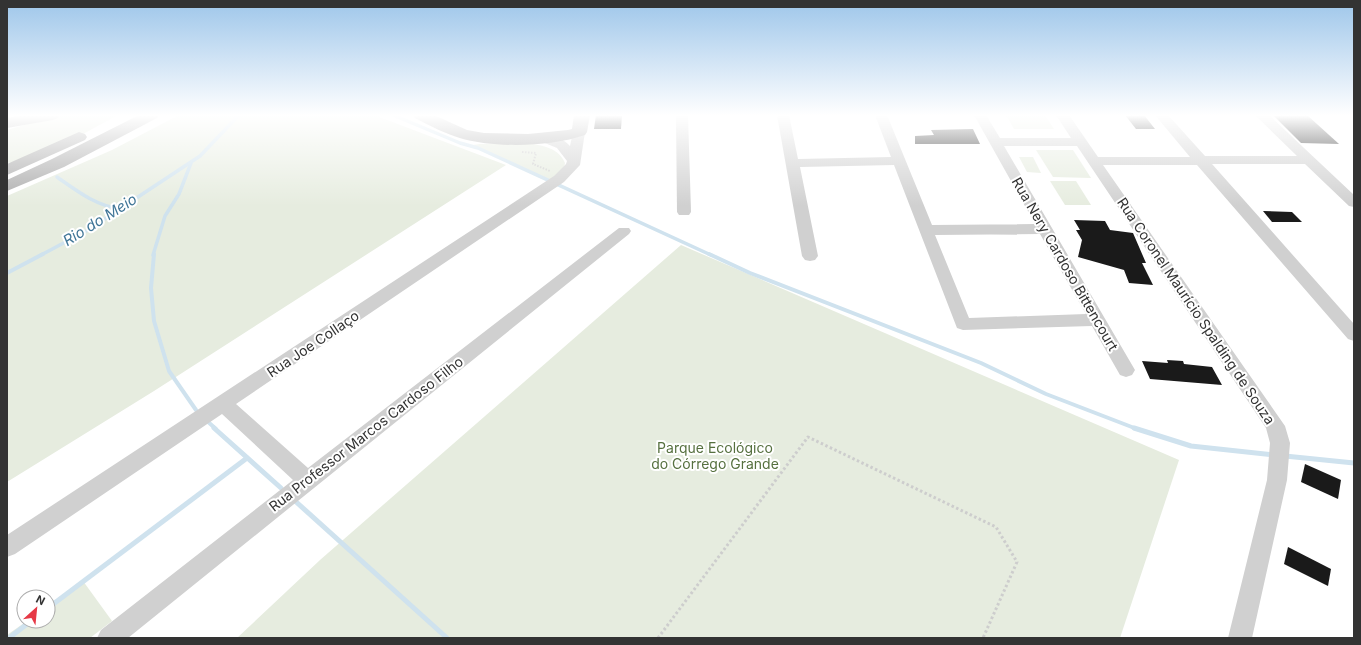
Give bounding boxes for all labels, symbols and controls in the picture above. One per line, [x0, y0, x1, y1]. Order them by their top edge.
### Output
street label: Rua Nery Cardoso Bittencourt [1009, 174, 1122, 354]
water label: Rio do Meio [59, 189, 140, 250]
street label: Rua Coronel Maurício Spalding de Souza [1114, 194, 1279, 427]
street label: Rua Joe Collaço [264, 307, 362, 381]
street label: Rua Professor Marcos Cardoso Filho [265, 353, 466, 515]
park label: Parque Ecológico do Córrego Grande [651, 439, 779, 472]
north arrow [16, 589, 56, 629]
text: N [34, 592, 47, 608]

